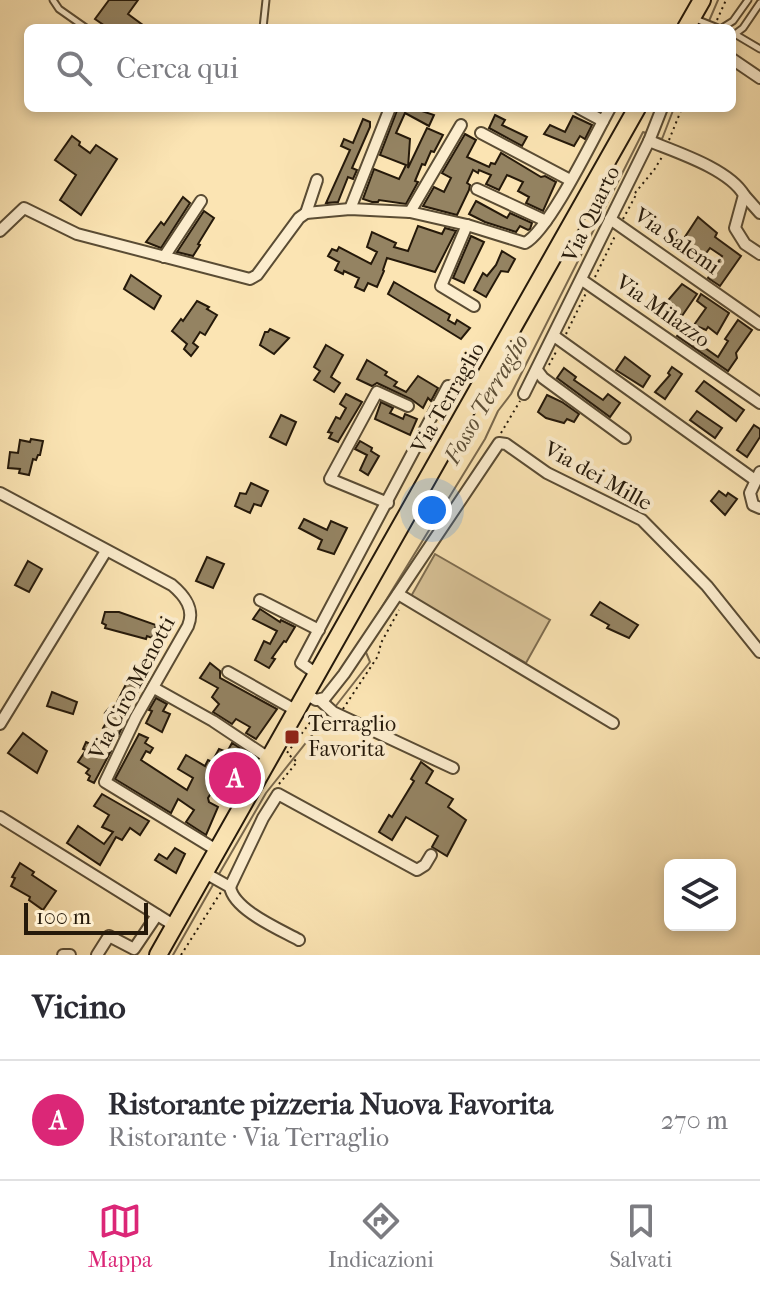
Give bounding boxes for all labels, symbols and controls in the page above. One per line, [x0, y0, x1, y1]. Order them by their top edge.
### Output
search box [24, 24, 736, 112]
icon: search [52, 46, 96, 90]
text: Cerca qui [116, 51, 239, 86]
street label: Via Quarto [556, 162, 625, 267]
street label: Via Salemi [628, 201, 725, 280]
street label: Via Milazzo [610, 268, 715, 353]
water label: Fosso Terraglio [437, 329, 534, 470]
street label: Via Terraglio [405, 338, 490, 459]
street label: Via dei Mille [539, 435, 657, 516]
your location [412, 490, 452, 530]
street label: Via Ciro Menotti [83, 611, 181, 765]
place label: Terraglio Favorita [308, 711, 396, 762]
marker: Terraglio Favorita [283, 728, 301, 746]
pin: A [209, 748, 261, 808]
map controls [664, 859, 736, 931]
button: layers [664, 859, 736, 931]
scale bar [24, 899, 148, 935]
text: 100 m [36, 904, 91, 930]
text: Vicino [32, 987, 126, 1027]
text: Ristorante pizzeria Nuova Favorita [108, 1087, 553, 1122]
text: A [50, 1105, 66, 1136]
text: 270 m [661, 1105, 728, 1136]
text: Ristorante · Via Terraglio [108, 1122, 389, 1153]
tab: Mappa [88, 1199, 152, 1273]
tab: Indicazioni [328, 1199, 434, 1273]
tab: Salvati [609, 1199, 672, 1273]

